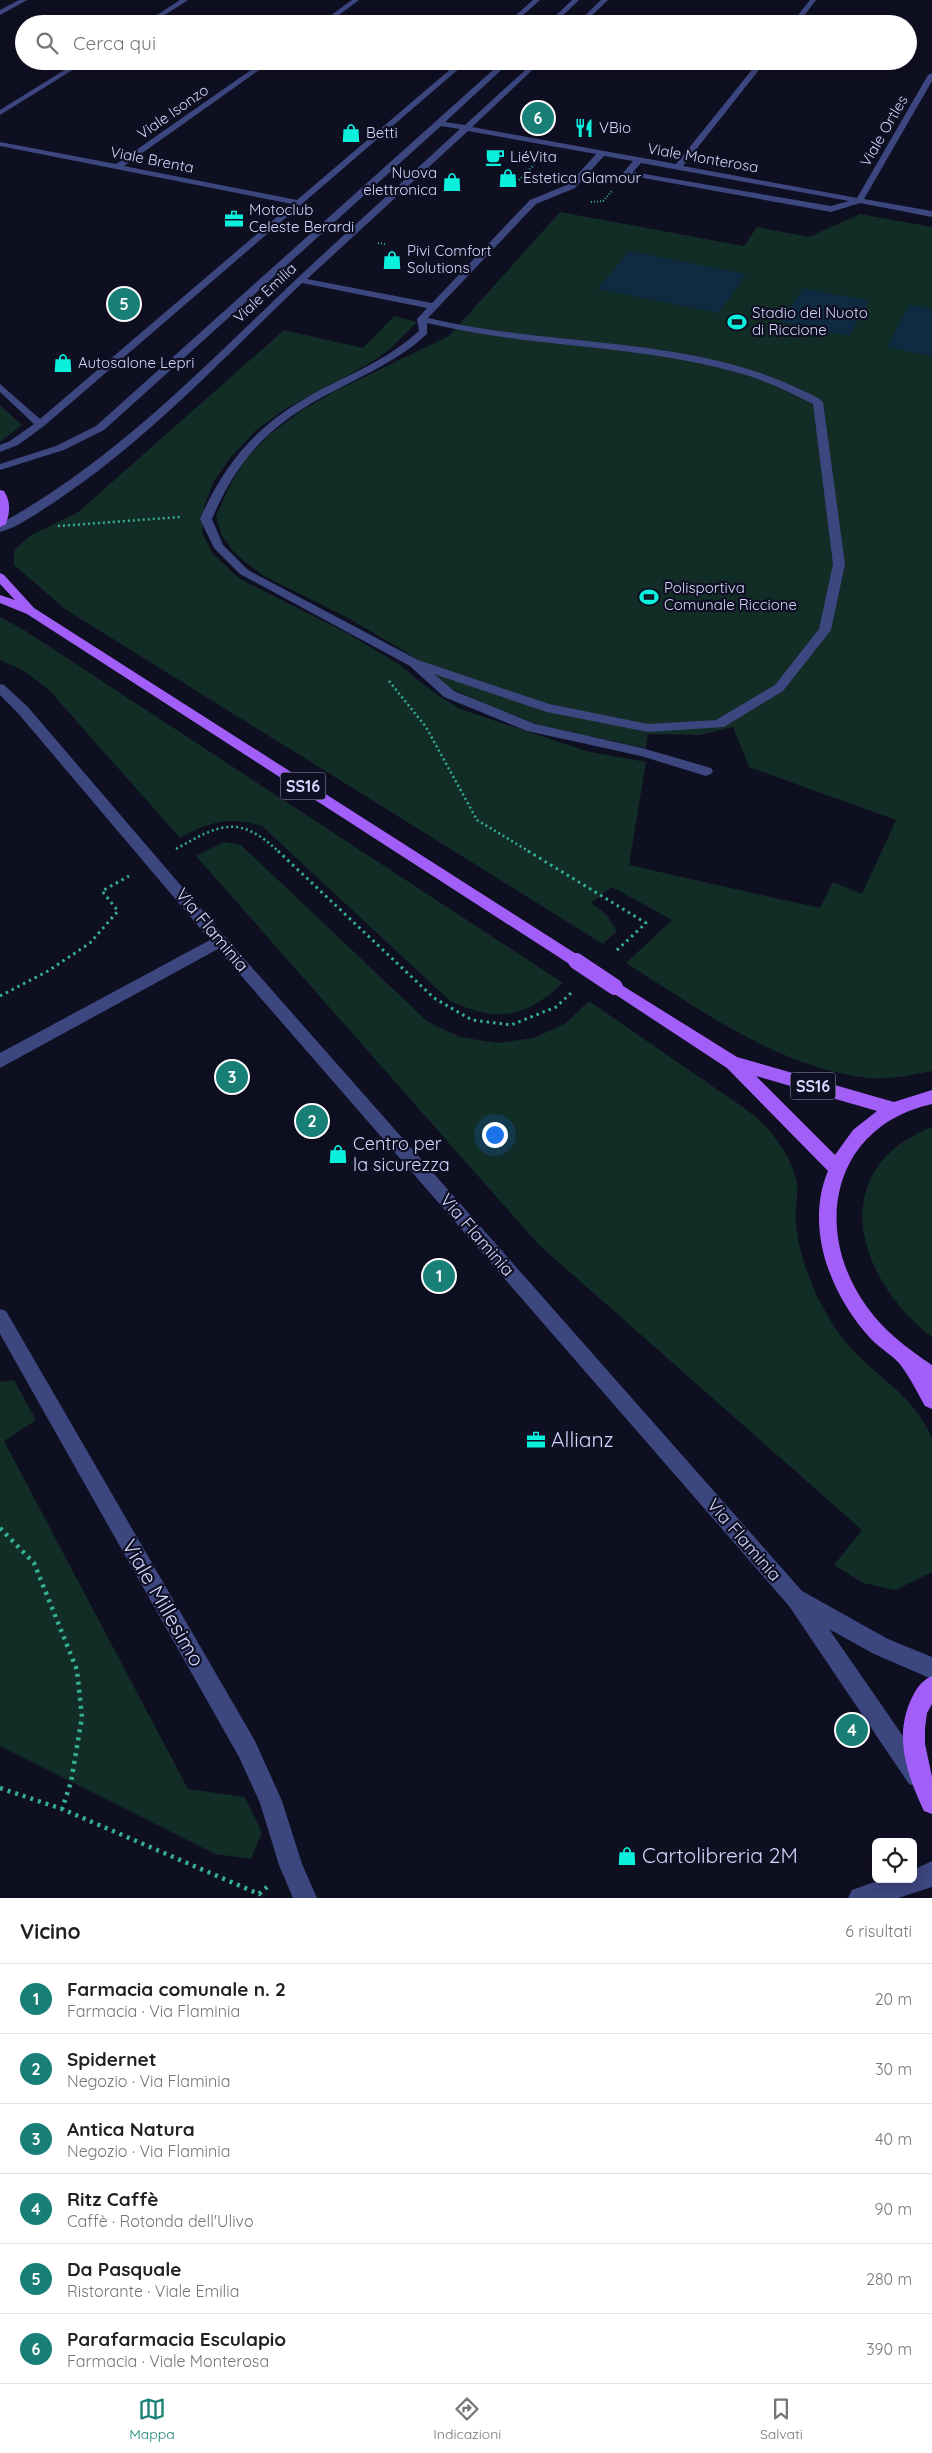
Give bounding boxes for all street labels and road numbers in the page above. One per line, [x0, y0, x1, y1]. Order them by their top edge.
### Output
street label: Viale Isonzo [133, 80, 212, 143]
street label: Viale Ortles [856, 92, 912, 170]
street label: Viale Monterosa [646, 138, 760, 177]
street label: Viale Brenta [109, 142, 195, 177]
street label: Viale Emilia [229, 259, 300, 327]
road number: SS16 [280, 772, 326, 799]
street label: Via Flaminia [171, 883, 254, 976]
road number: SS16 [790, 1072, 836, 1100]
street label: Via Flaminia [435, 1189, 520, 1281]
street label: Via Flaminia [702, 1494, 787, 1586]
street label: Viale Millesimo [117, 1534, 211, 1671]

